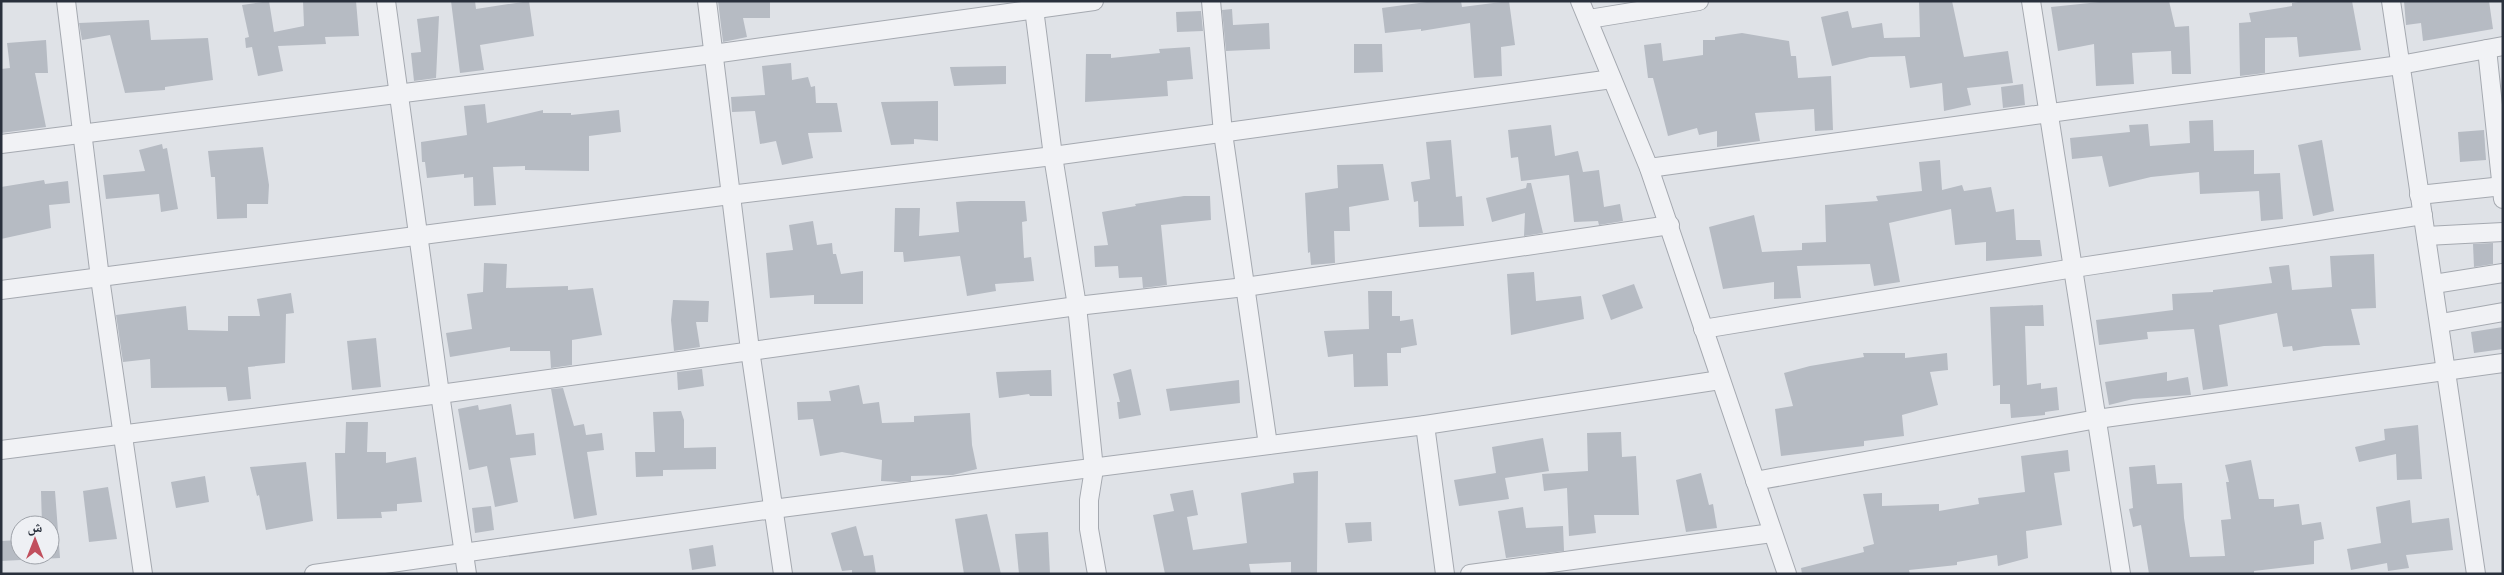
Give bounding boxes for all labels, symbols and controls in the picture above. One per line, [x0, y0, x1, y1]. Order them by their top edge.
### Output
north arrow [10, 515, 60, 565]
text: ش [28, 518, 43, 536]

